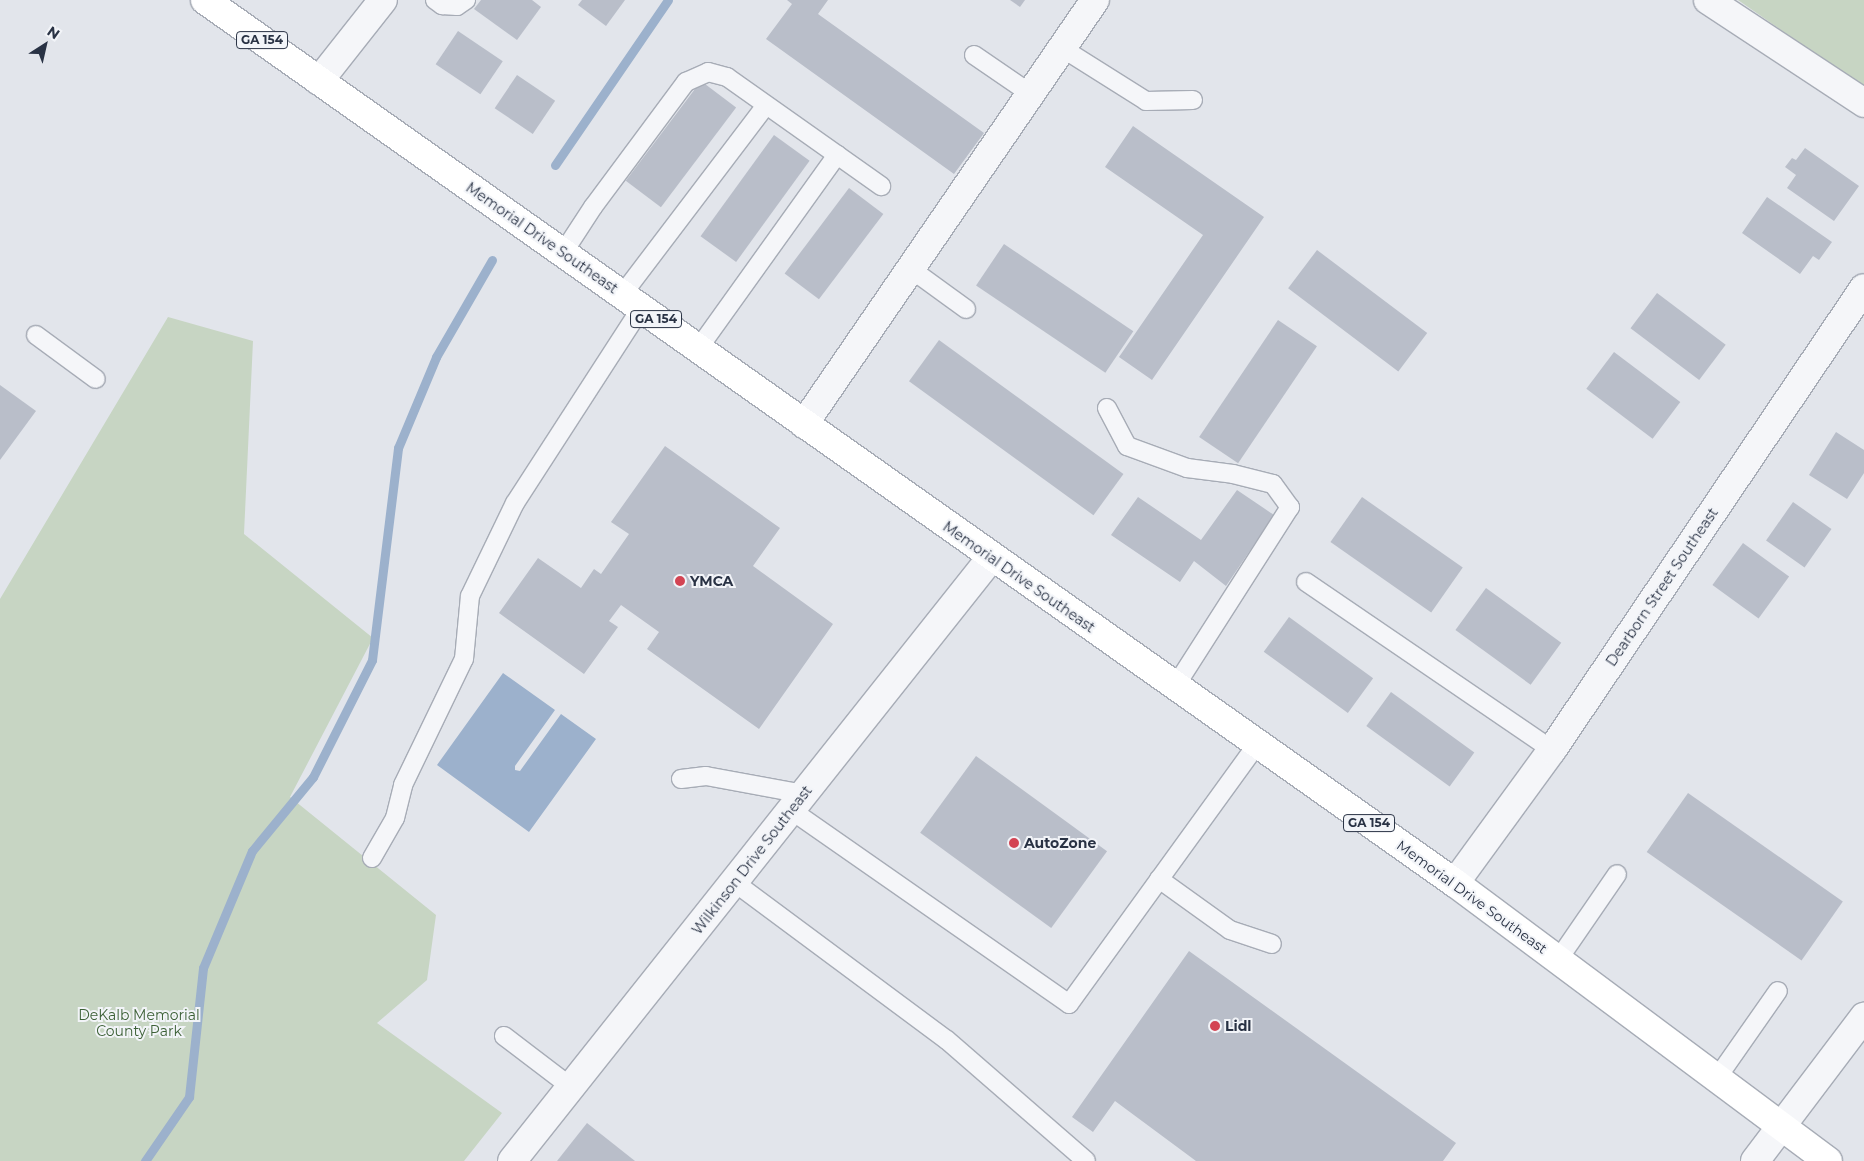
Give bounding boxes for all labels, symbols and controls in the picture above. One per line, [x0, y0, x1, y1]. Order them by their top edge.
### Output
north arrow [20, 20, 70, 70]
text: N [44, 22, 63, 43]
road number: GA 154 [236, 30, 288, 50]
street label: Memorial Drive Southeast [463, 179, 621, 297]
road number: GA 154 [630, 310, 682, 328]
street label: Dearborn Street Southeast [1603, 505, 1721, 669]
street label: Memorial Drive Southeast [940, 518, 1098, 636]
place label: YMCA [690, 573, 733, 589]
marker: YMCA [674, 575, 686, 587]
street label: Wilkinson Drive Southeast [689, 782, 815, 938]
road number: GA 154 [1343, 814, 1395, 832]
place label: AutoZone [1024, 835, 1096, 851]
marker: AutoZone [1008, 837, 1020, 849]
street label: Memorial Drive Southeast [1394, 837, 1550, 957]
park label: DeKalb Memorial County Park [78, 1007, 200, 1040]
place label: Lidl [1225, 1018, 1252, 1034]
marker: Lidl [1209, 1020, 1221, 1032]

